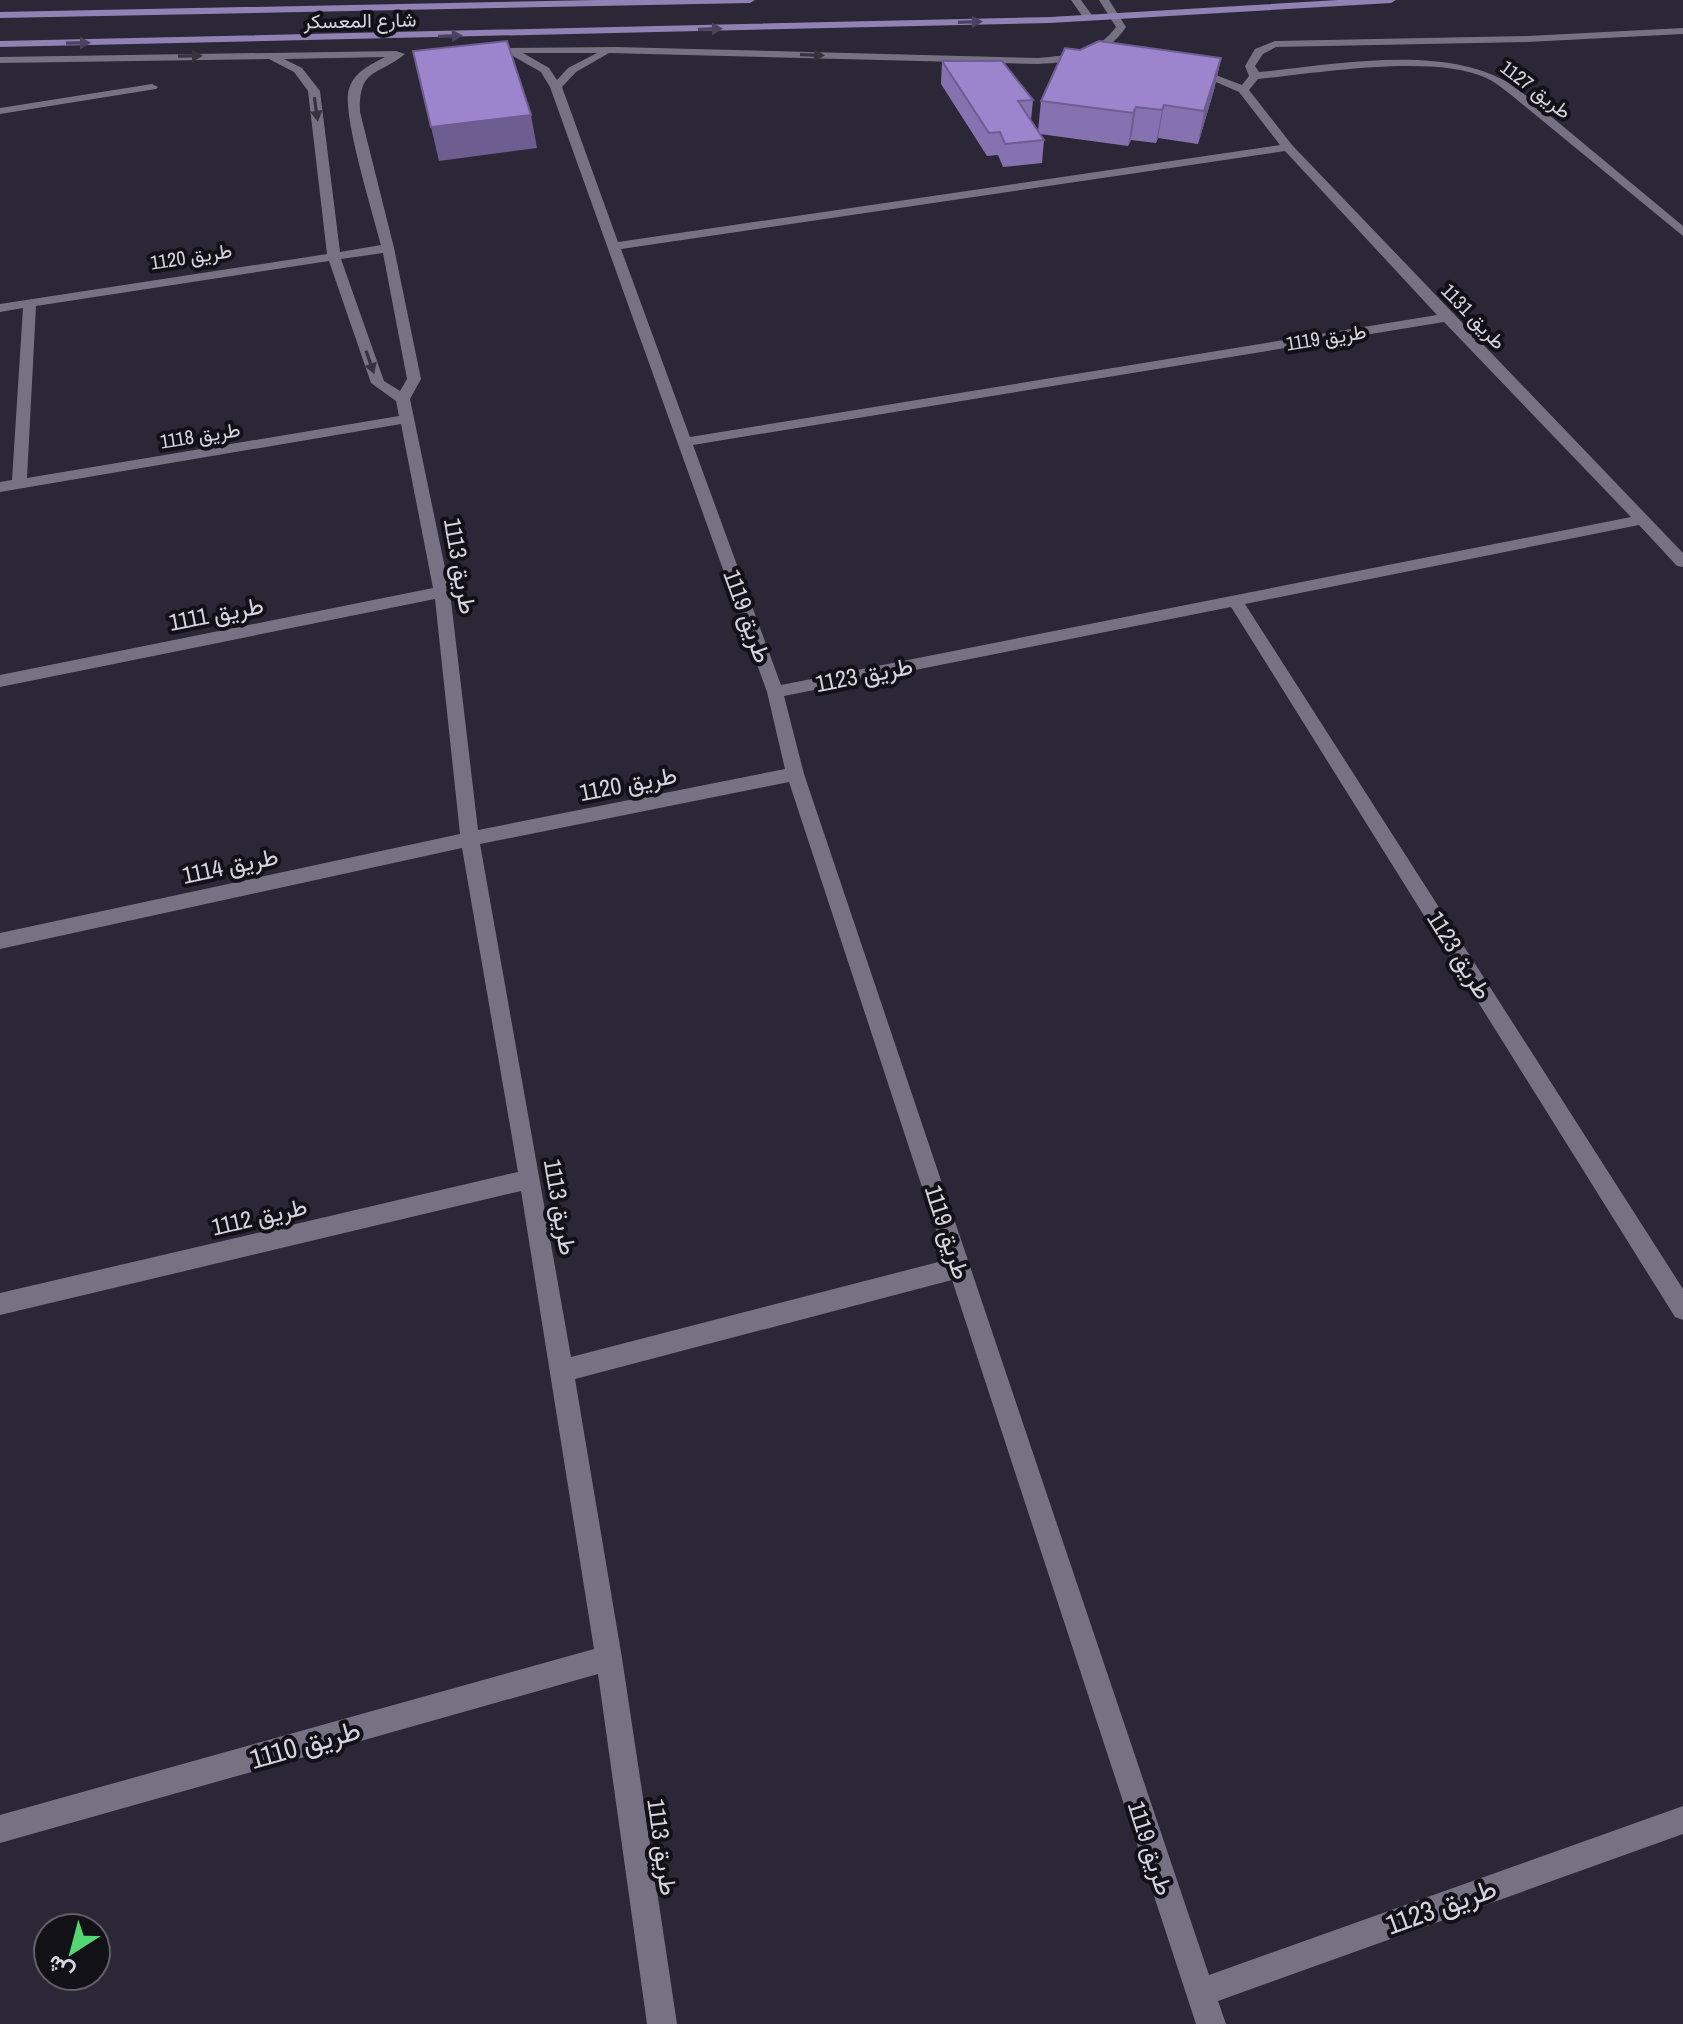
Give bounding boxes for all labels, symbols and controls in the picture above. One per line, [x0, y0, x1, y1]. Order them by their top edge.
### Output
street label: شارع المعسكر [302, 6, 417, 36]
one-way arrow [958, 15, 983, 28]
one-way arrow [698, 22, 723, 35]
one-way arrow [438, 29, 463, 42]
one-way arrow [66, 37, 91, 49]
one-way arrow [800, 49, 825, 61]
one-way arrow [178, 50, 203, 63]
street label: طريق 1127 [1495, 53, 1577, 125]
one-way arrow [310, 97, 323, 122]
street label: طريق 1120 [148, 236, 234, 276]
street label: طريق 1131 [1436, 277, 1512, 355]
street label: طريق 1119 [1284, 317, 1368, 357]
one-way arrow [365, 350, 377, 374]
street label: طريق 1118 [158, 415, 242, 455]
street label: طريق 1113 [437, 515, 485, 617]
street label: طريق 1119 [716, 565, 780, 667]
street label: طريق 1111 [166, 588, 266, 638]
street label: طريق 1123 [813, 649, 915, 699]
street label: طريق 1120 [577, 758, 679, 808]
street label: طريق 1114 [179, 839, 281, 891]
street label: طريق 1123 [1420, 905, 1500, 1005]
street label: طريق 1113 [537, 1156, 585, 1258]
street label: طريق 1119 [918, 1181, 978, 1283]
street label: طريق 1112 [208, 1189, 310, 1243]
street label: طريق 1110 [245, 1710, 365, 1778]
street label: طريق 1113 [640, 1797, 686, 1897]
street label: طريق 1119 [1121, 1797, 1181, 1899]
street label: طريق 1123 [1380, 1868, 1502, 1944]
north arrow [32, 1912, 112, 1992]
text: ش [41, 1948, 80, 1988]

